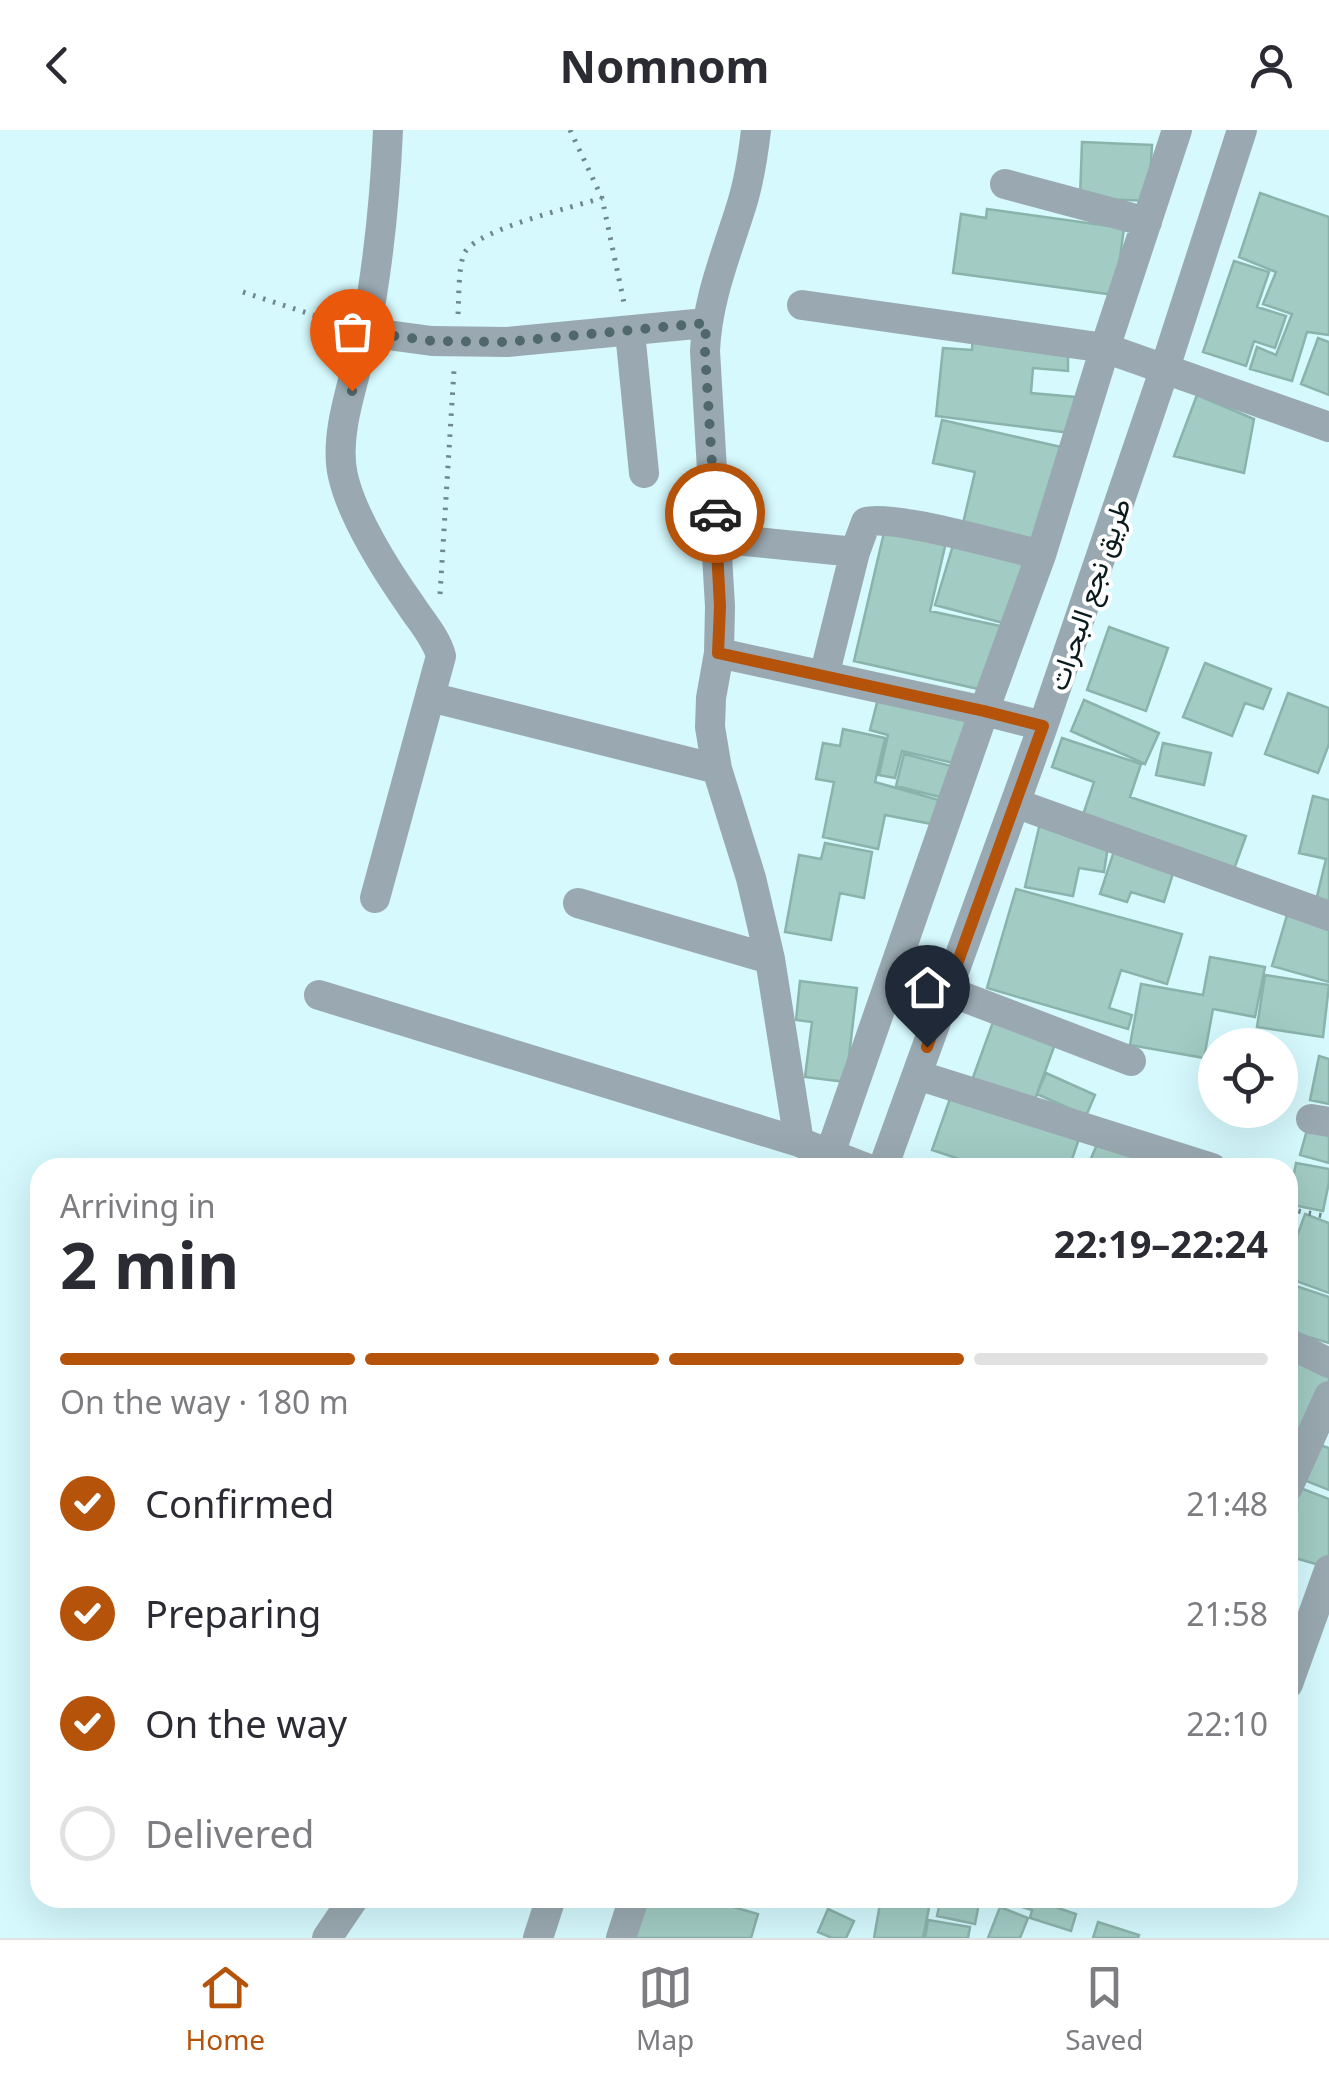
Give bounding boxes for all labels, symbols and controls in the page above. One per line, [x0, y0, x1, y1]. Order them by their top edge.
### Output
text: Nomnom [560, 35, 769, 96]
icon: back [30, 38, 85, 93]
icon: person [1244, 38, 1299, 93]
pin [310, 289, 395, 392]
icon: bag [325, 304, 380, 359]
courier [665, 463, 765, 563]
icon: car [688, 486, 743, 541]
street label: طريق نجع البحرات [1037, 493, 1141, 696]
pin [885, 945, 970, 1048]
icon: home [900, 960, 955, 1015]
map controls [1198, 1028, 1298, 1128]
button: locate [1198, 1028, 1298, 1128]
text: Arriving in [60, 1184, 215, 1227]
text: 22:19–22:24 [1054, 1217, 1268, 1269]
text: 2 min [60, 1220, 239, 1308]
text: On the way · 180 m [60, 1380, 349, 1423]
icon: check [60, 1476, 115, 1531]
text: Confirmed [145, 1477, 334, 1529]
text: 21:48 [1186, 1482, 1268, 1525]
icon: check [60, 1586, 115, 1641]
text: Preparing [145, 1587, 321, 1639]
text: 21:58 [1186, 1592, 1268, 1635]
icon: check [60, 1696, 115, 1751]
text: On the way [145, 1697, 347, 1749]
text: 22:10 [1186, 1702, 1268, 1745]
text: Delivered [145, 1807, 314, 1859]
tab: Home [185, 1960, 265, 2058]
tab: Map [636, 1960, 694, 2058]
tab: Saved [1065, 1960, 1144, 2058]

